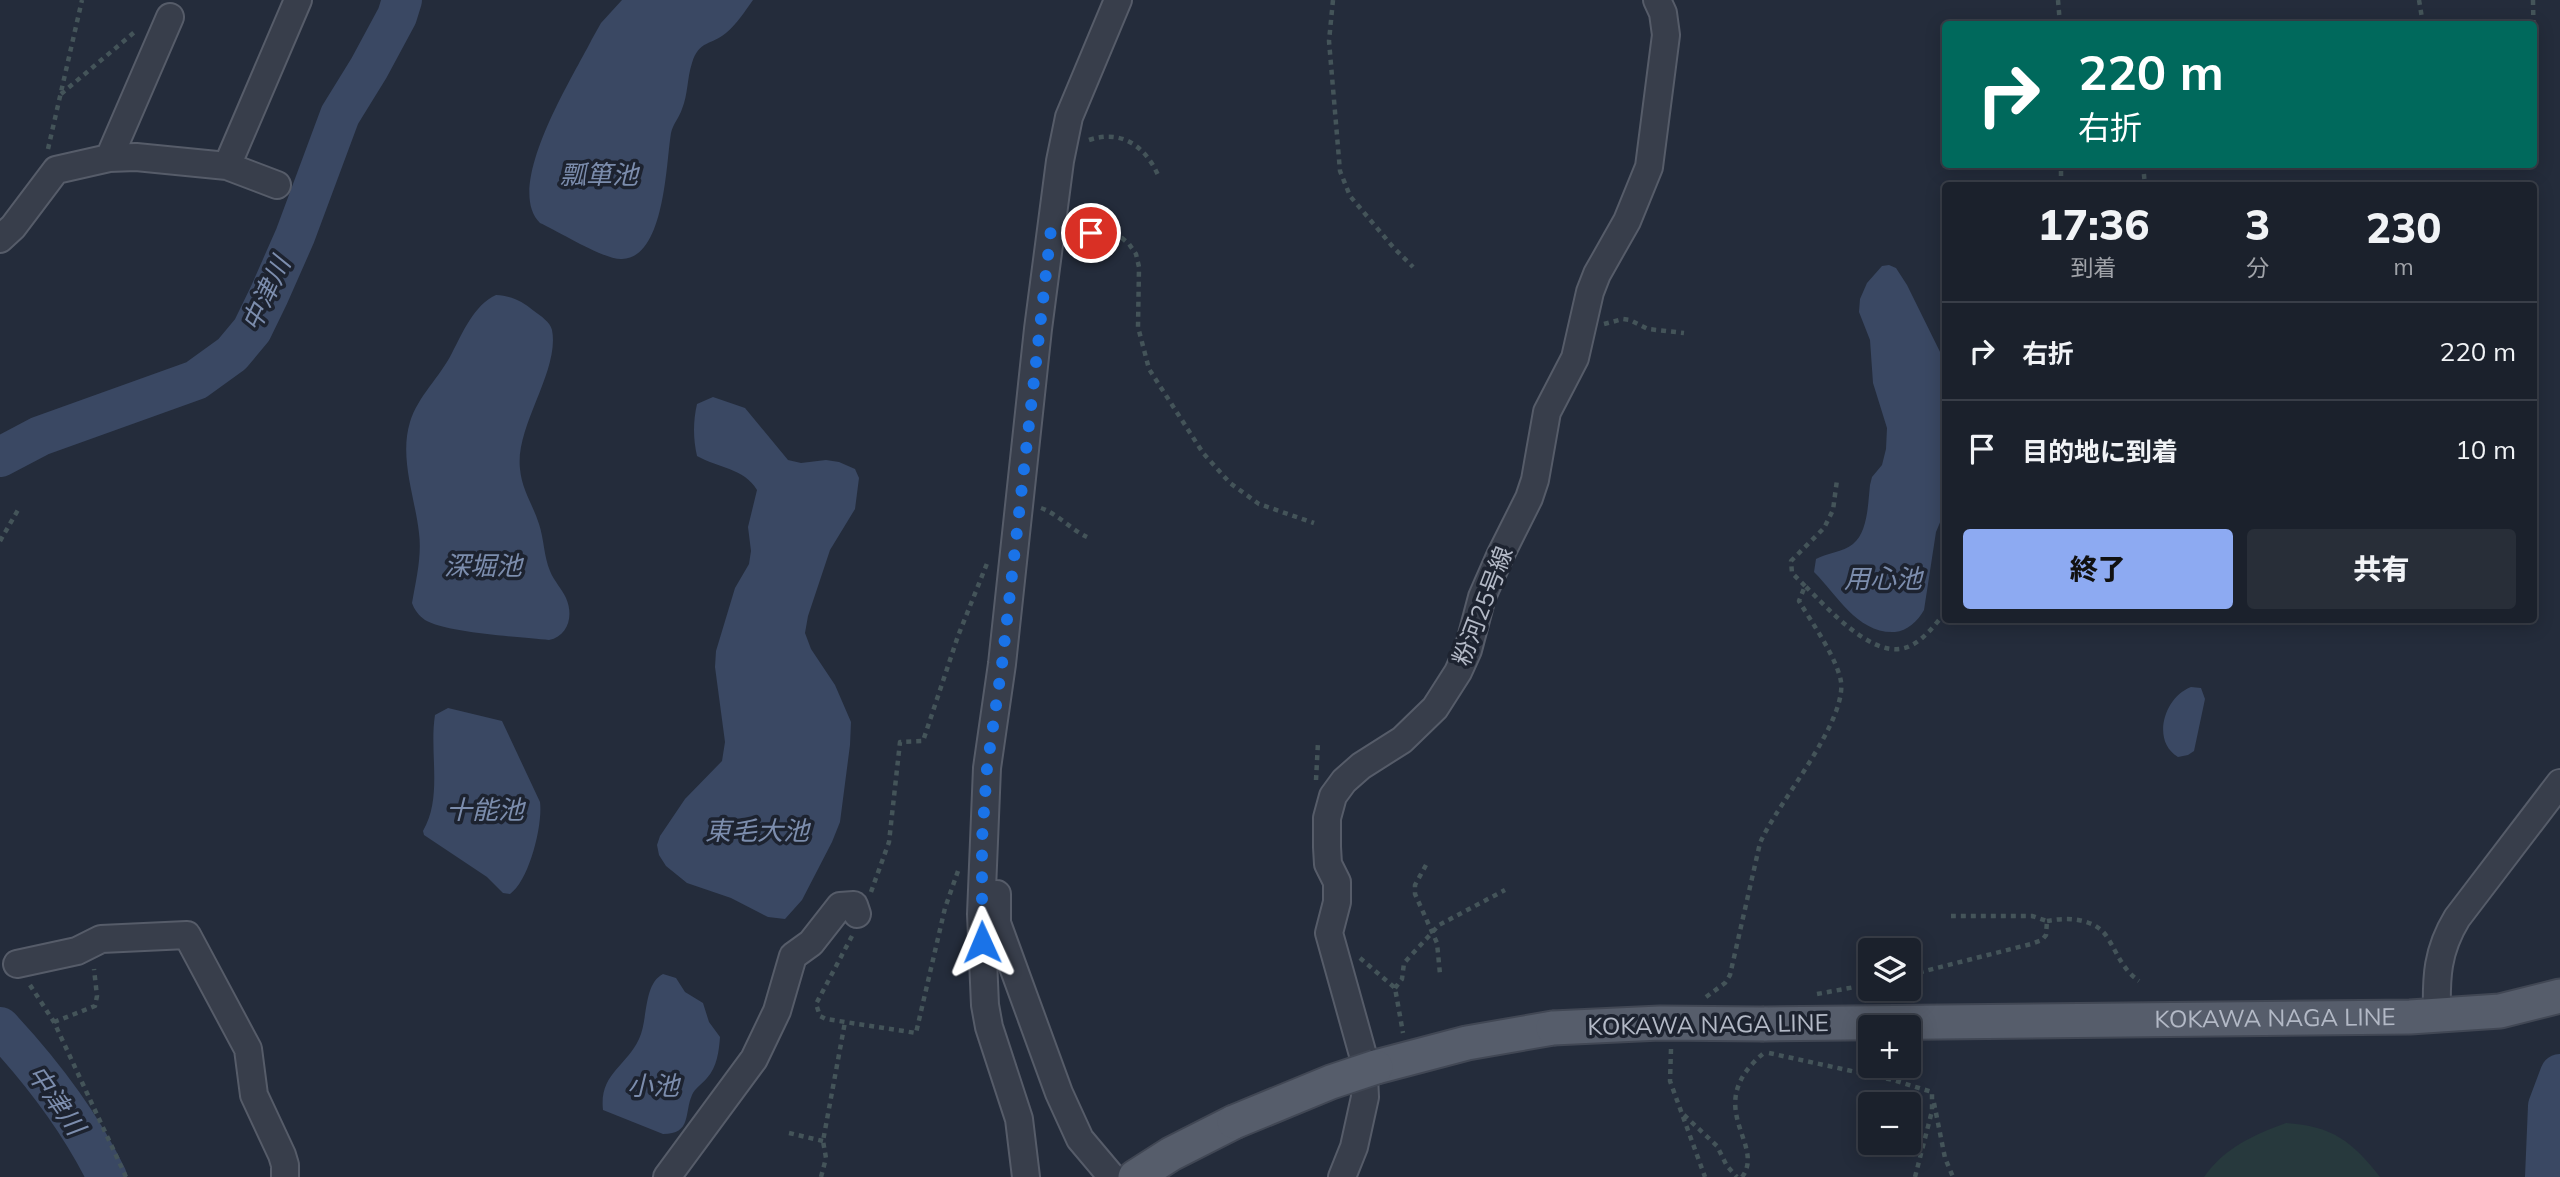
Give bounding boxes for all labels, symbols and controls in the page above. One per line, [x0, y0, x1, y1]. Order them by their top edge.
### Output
text: 220 m [2078, 41, 2224, 102]
icon: right [1963, 49, 2054, 140]
text: 右折 [2078, 107, 2142, 147]
water label: 瓢箪池 [560, 158, 641, 191]
text: 17:36 [2038, 198, 2149, 251]
text: 3 [2245, 198, 2270, 251]
text: 230 [2366, 201, 2441, 254]
pin [1061, 203, 1121, 263]
icon: arrive [1072, 214, 1110, 252]
water label: 中津川 [234, 249, 298, 336]
text: m [2393, 252, 2414, 281]
text: 到着 [2070, 253, 2116, 282]
text: 分 [2246, 253, 2269, 282]
icon: right [1963, 332, 2001, 370]
text: 220 m [2440, 335, 2516, 368]
text: 右折 [2022, 337, 2074, 370]
icon: arrive [1963, 430, 2001, 468]
text: 10 m [2455, 433, 2516, 466]
text: 目的地に到着 [2022, 435, 2178, 468]
button: 終了 [1963, 529, 2233, 609]
button: 共有 [2247, 529, 2516, 609]
street label: 粉河25号線 [1446, 542, 1518, 669]
water label: 深堀池 [444, 549, 525, 582]
water label: 用心池 [1844, 562, 1925, 595]
water label: 十能池 [446, 793, 527, 826]
water label: 東毛大池 [705, 814, 812, 847]
position arrow [945, 905, 1019, 979]
map controls [1858, 938, 1921, 1155]
button: layers [1858, 938, 1921, 1001]
street label: KOKAWA NAGA LINE [2154, 1001, 2396, 1034]
street label: KOKAWA NAGA LINE [1587, 1007, 1829, 1041]
button: + [1858, 1015, 1921, 1078]
water label: 中津川 [21, 1058, 94, 1144]
water label: 小池 [627, 1069, 682, 1102]
button: − [1858, 1092, 1921, 1155]

